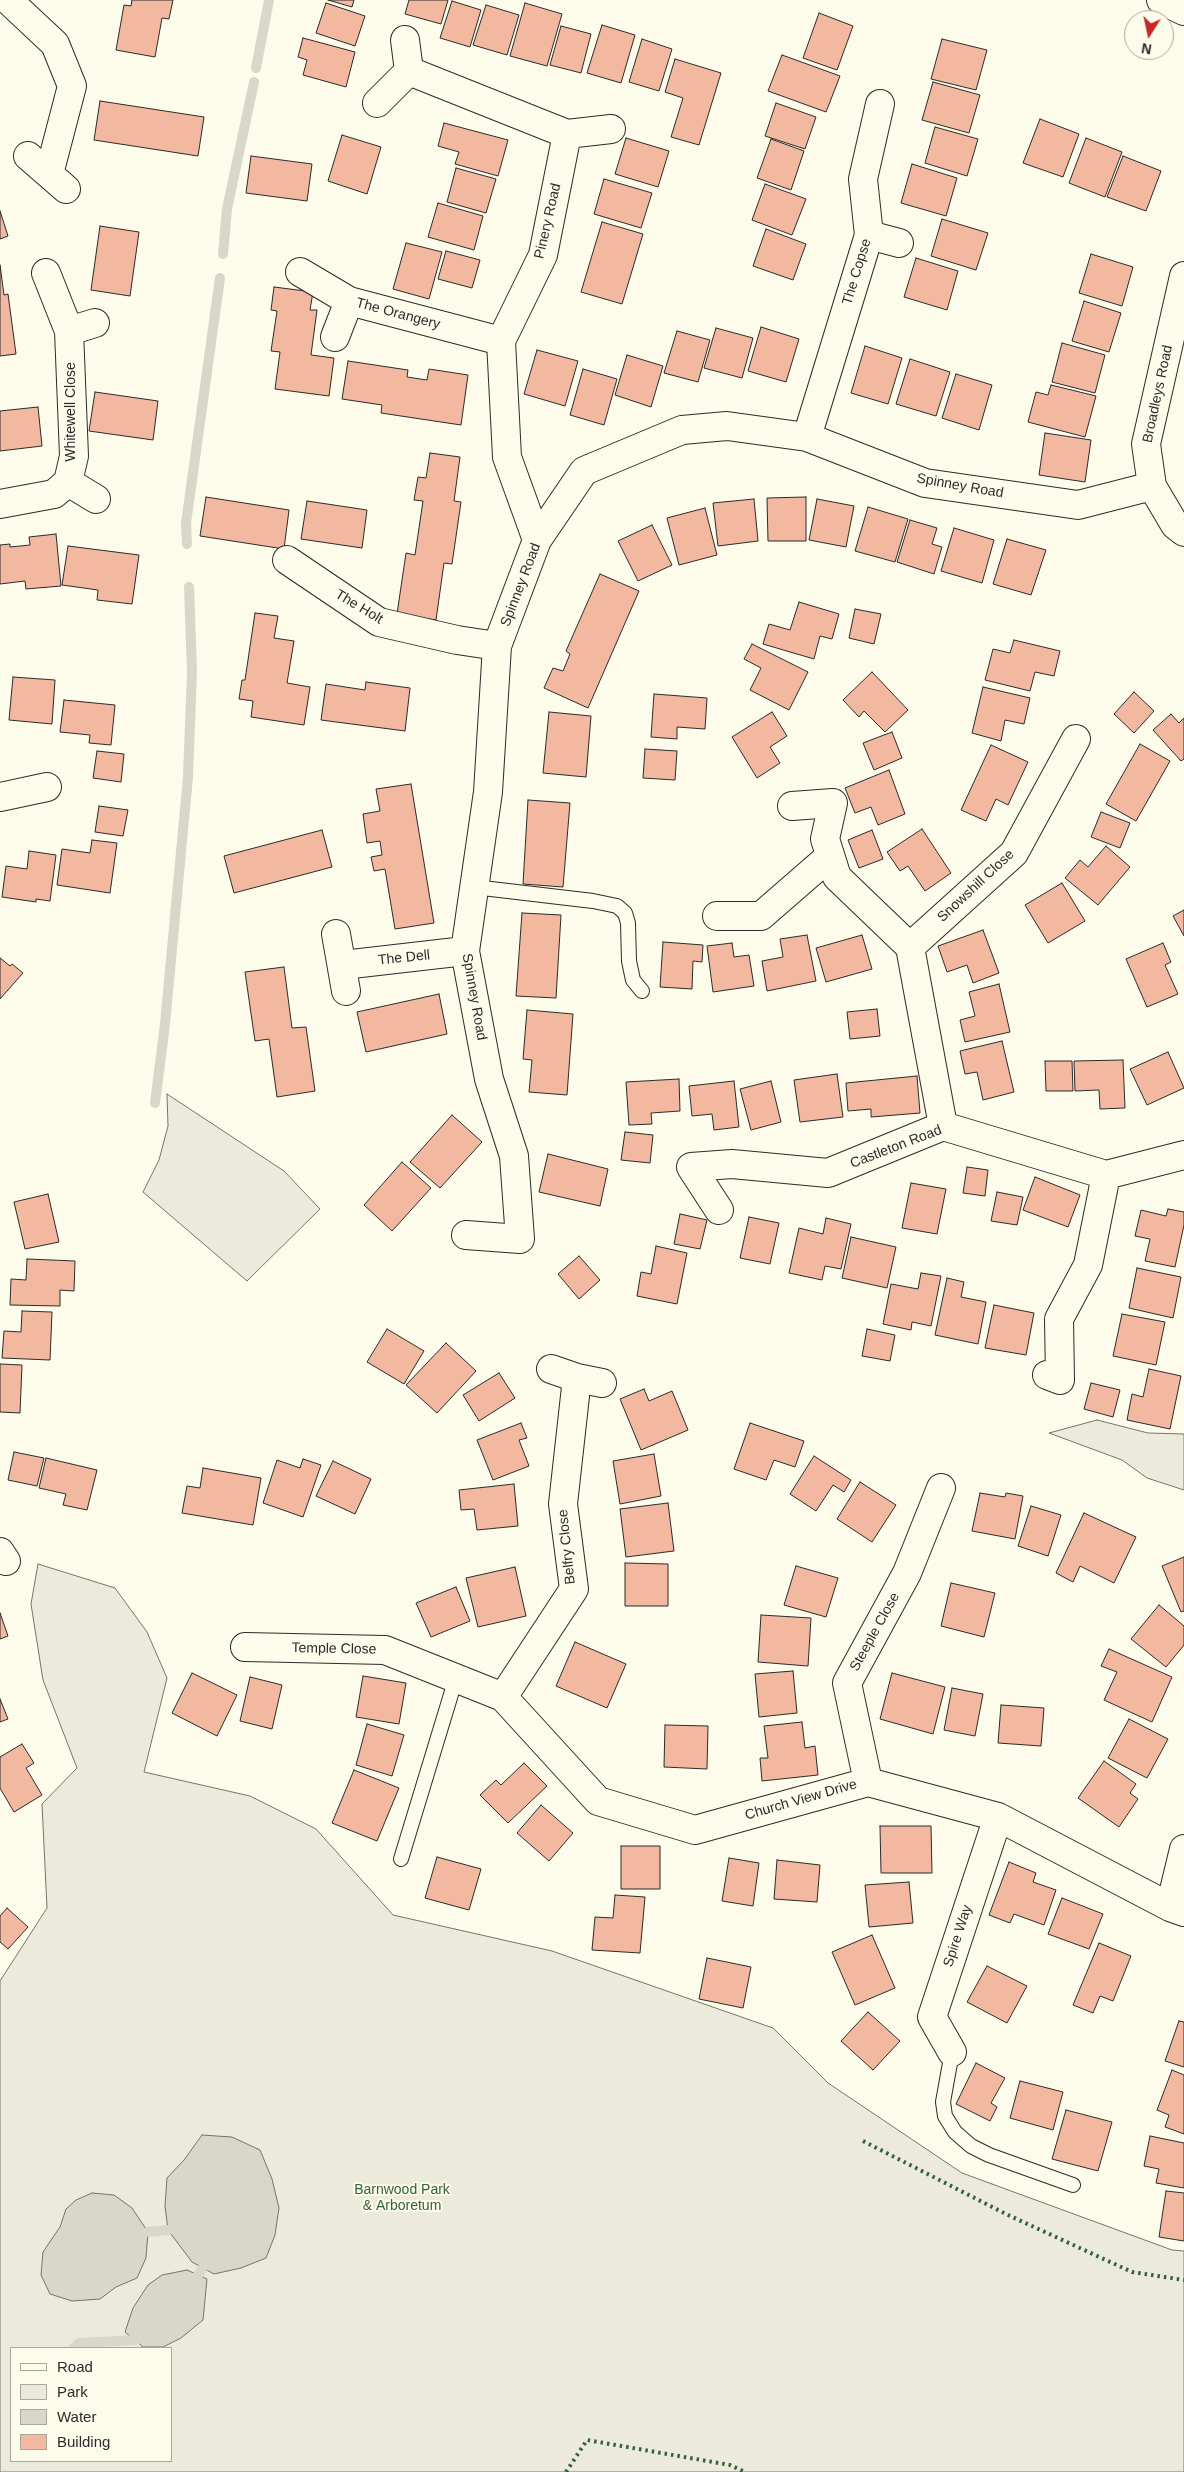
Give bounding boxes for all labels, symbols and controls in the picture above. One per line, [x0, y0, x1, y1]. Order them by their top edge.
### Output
north arrow [1124, 10, 1174, 60]
text: N [1140, 40, 1153, 58]
street label: Pinery Road [531, 182, 565, 260]
street label: The Copse [839, 237, 875, 307]
street label: The Orangery [354, 295, 442, 333]
street label: Broadleys Road [1139, 344, 1177, 444]
street label: Whitewell Close [63, 362, 79, 462]
street label: Spinney Road [915, 470, 1005, 502]
street label: Spinney Road [497, 541, 545, 629]
street label: The Holt [332, 586, 386, 628]
street label: Snowshill Close [934, 846, 1018, 926]
street label: The Dell [377, 947, 431, 969]
street label: Spinney Road [458, 952, 490, 1042]
street label: Castleton Road [848, 1122, 944, 1172]
street label: Belfry Close [555, 1509, 579, 1585]
street label: Steeple Close [847, 1590, 903, 1674]
street label: Temple Close [291, 1640, 377, 1658]
street label: Church View Drive [743, 1776, 859, 1824]
street label: Spire Way [940, 1903, 976, 1969]
park label: Barnwood Park & Arboretum [354, 2182, 450, 2214]
legend [10, 2347, 172, 2462]
text: Road [57, 2358, 93, 2375]
text: Park [57, 2383, 88, 2400]
text: Water [57, 2408, 96, 2425]
text: Building [57, 2433, 110, 2450]

